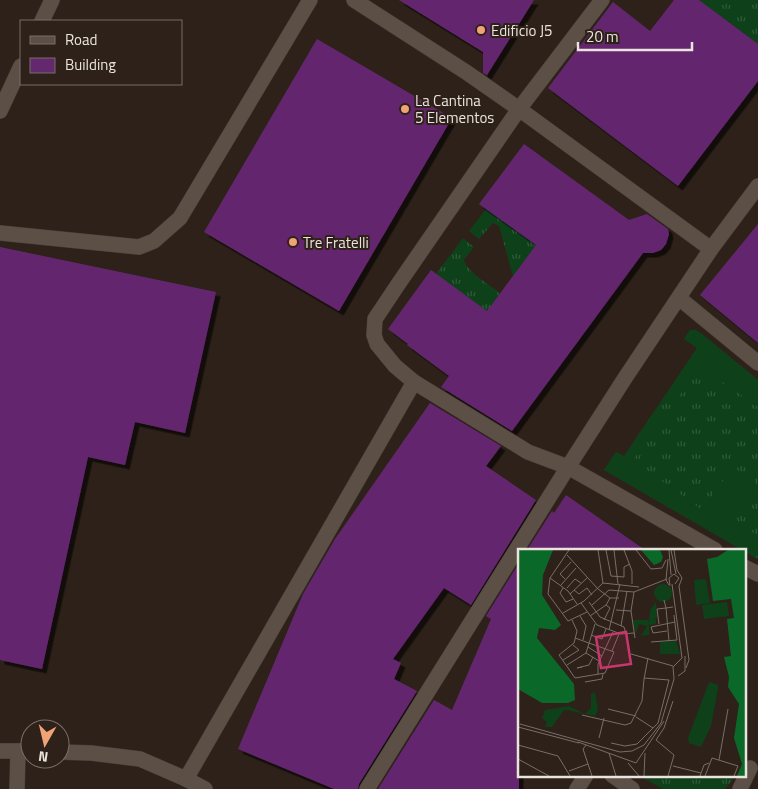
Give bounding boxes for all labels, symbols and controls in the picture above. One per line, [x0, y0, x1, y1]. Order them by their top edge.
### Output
place label: Edificio J5 [491, 19, 552, 42]
legend [20, 20, 182, 85]
scale bar [578, 20, 692, 52]
marker: Edificio J5 [475, 24, 487, 36]
text: 20 m [586, 25, 619, 48]
text: Road [65, 28, 97, 51]
text: Building [65, 53, 116, 76]
place label: La Cantina 5 Elementos [415, 89, 494, 129]
marker: La Cantina 5 Elementos [399, 103, 411, 115]
place label: Tre Fratelli [303, 231, 369, 254]
marker: Tre Fratelli [287, 236, 299, 248]
inset map [518, 549, 746, 776]
north arrow [20, 719, 70, 769]
text: N [37, 746, 49, 768]

